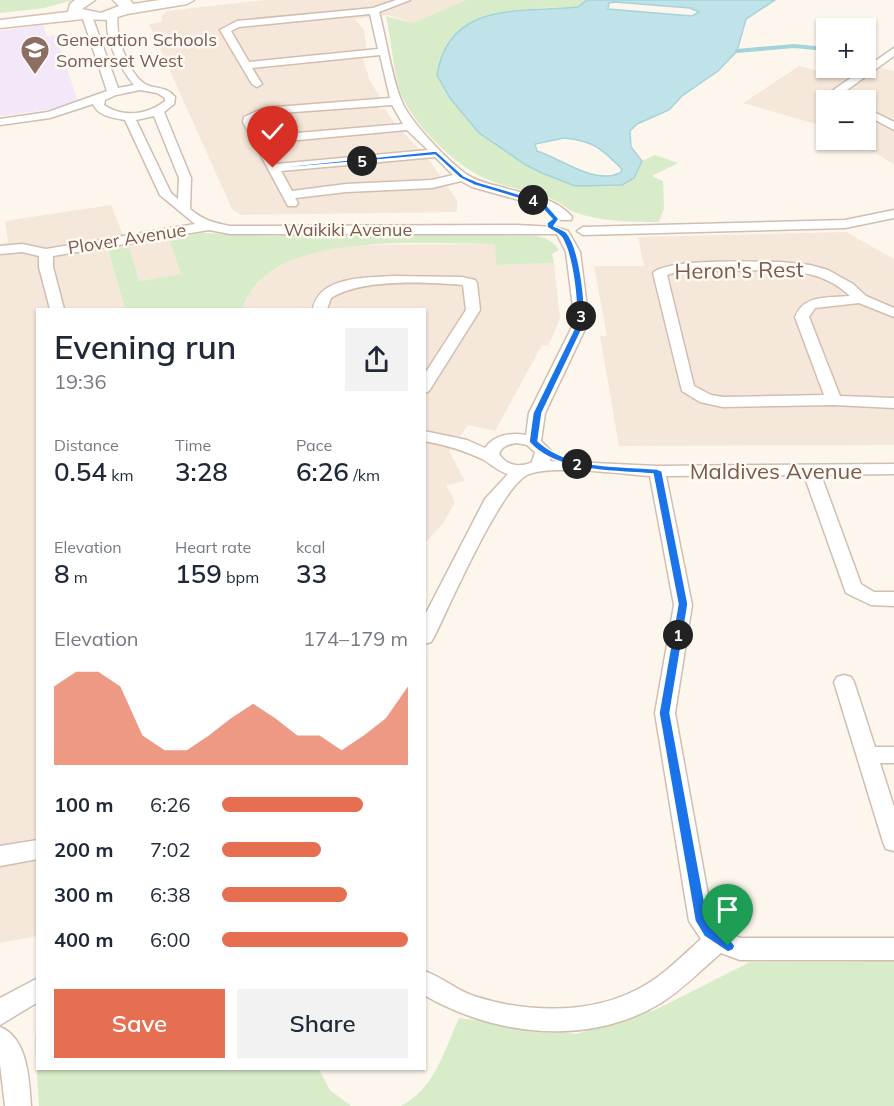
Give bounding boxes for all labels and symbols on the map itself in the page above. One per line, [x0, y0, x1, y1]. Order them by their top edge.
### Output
place label: Generation Schools Somerset West [56, 28, 217, 72]
school or university icon: Generation Schools Somerset West [19, 34, 51, 76]
pin [247, 106, 298, 168]
pin: 5 [347, 146, 377, 176]
pin: 4 [518, 185, 548, 215]
street label: Plover Avenue [66, 218, 188, 259]
street label: Waikiki Avenue [284, 218, 412, 241]
street label: Heron's Rest [674, 255, 804, 285]
pin: 3 [566, 301, 596, 331]
pin: 2 [562, 449, 592, 479]
street label: Maldives Avenue [690, 457, 862, 485]
pin: 1 [663, 620, 693, 650]
pin [702, 884, 753, 946]

